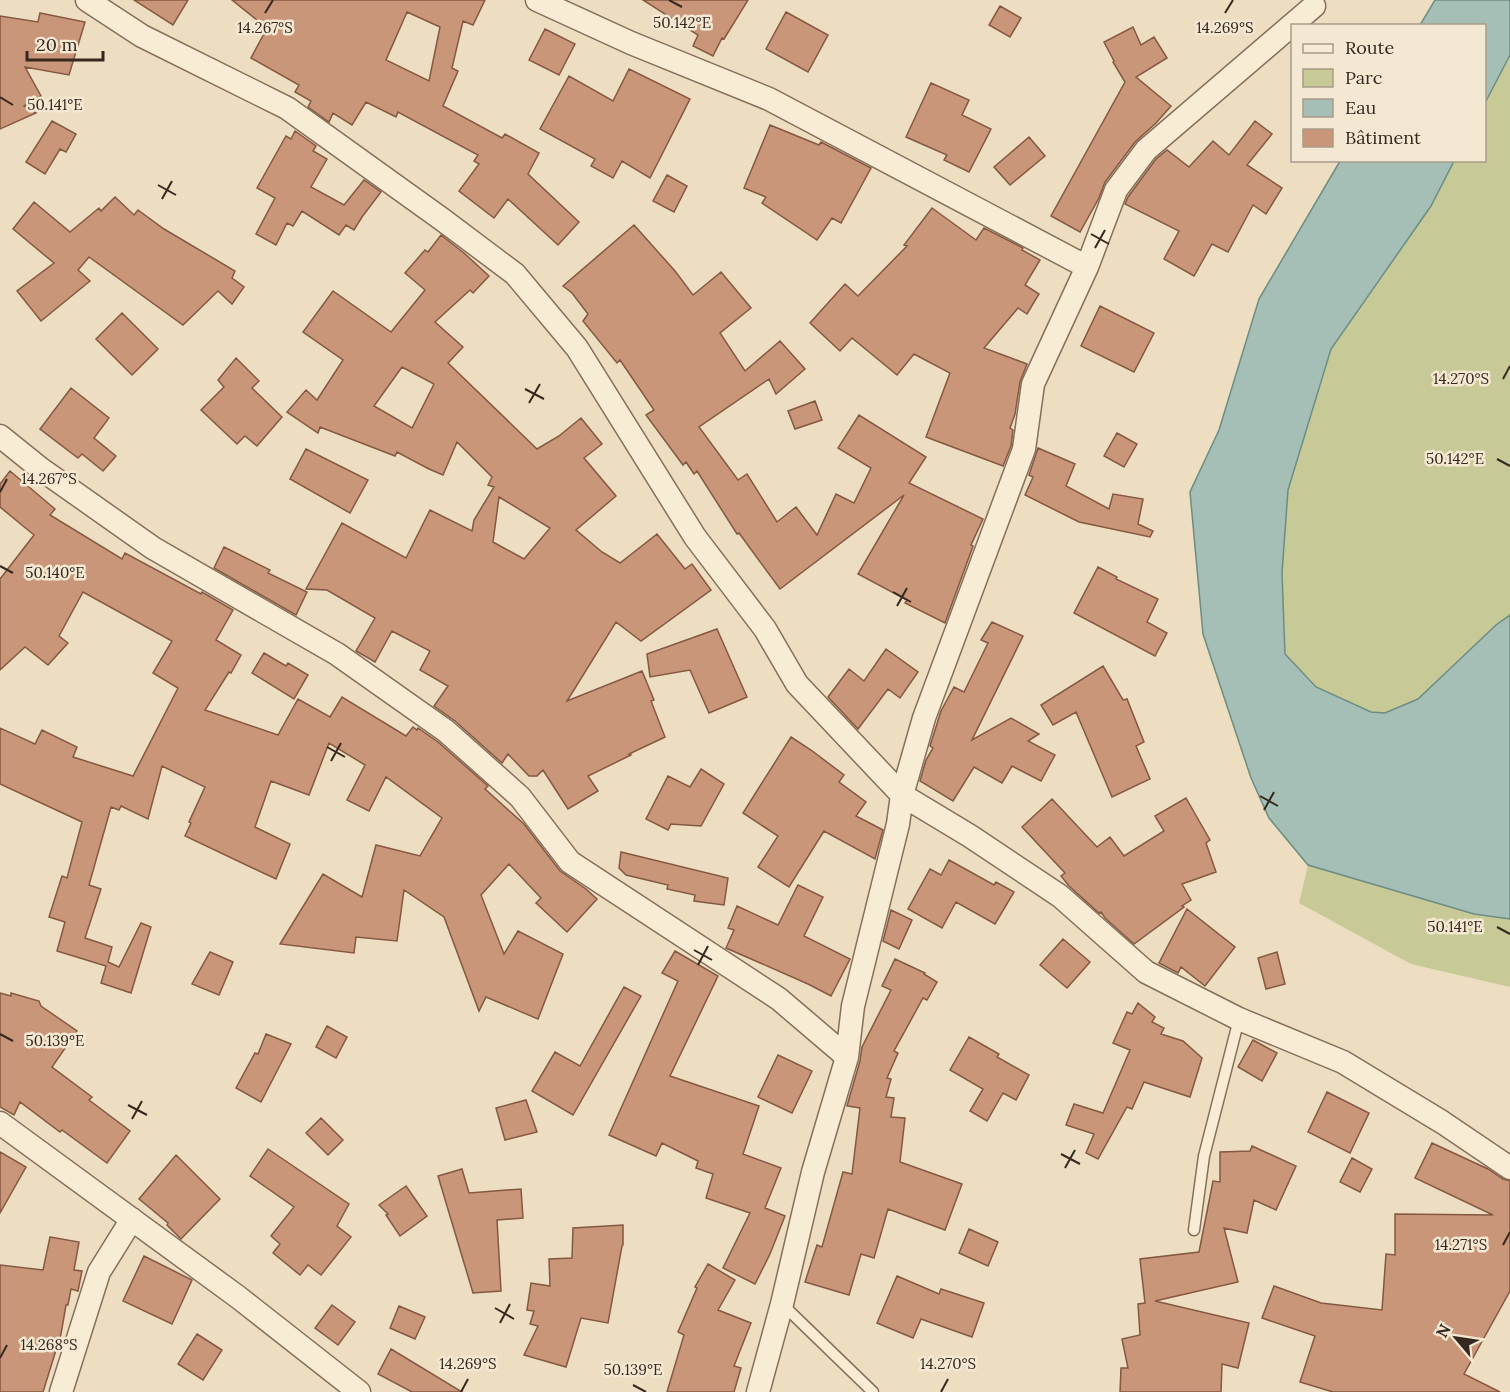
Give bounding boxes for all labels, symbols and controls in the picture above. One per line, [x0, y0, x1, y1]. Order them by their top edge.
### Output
text: 50.142°E [653, 13, 711, 32]
text: 14.267°S [237, 18, 293, 37]
text: 14.269°S [1196, 18, 1254, 37]
scale bar [27, 24, 104, 62]
legend [1291, 24, 1486, 162]
text: 20 m [36, 33, 78, 56]
text: Route [1345, 36, 1394, 59]
text: Parc [1345, 66, 1382, 89]
text: 50.141°E [27, 95, 83, 114]
text: Eau [1345, 96, 1376, 119]
text: Bâtiment [1345, 126, 1421, 149]
text: 14.270°S [1433, 369, 1489, 388]
text: 50.142°E [1426, 449, 1484, 468]
text: 14.267°S [21, 469, 77, 488]
text: 50.140°E [25, 563, 85, 582]
text: 50.141°E [1427, 917, 1483, 936]
text: 50.139°E [26, 1031, 84, 1050]
text: 14.271°S [1435, 1235, 1487, 1254]
north arrow [1426, 1308, 1486, 1368]
text: N [1431, 1320, 1455, 1341]
text: 14.268°S [20, 1335, 78, 1354]
text: 14.269°S [439, 1354, 497, 1373]
text: 14.270°S [920, 1354, 976, 1373]
text: 50.139°E [604, 1360, 662, 1379]

